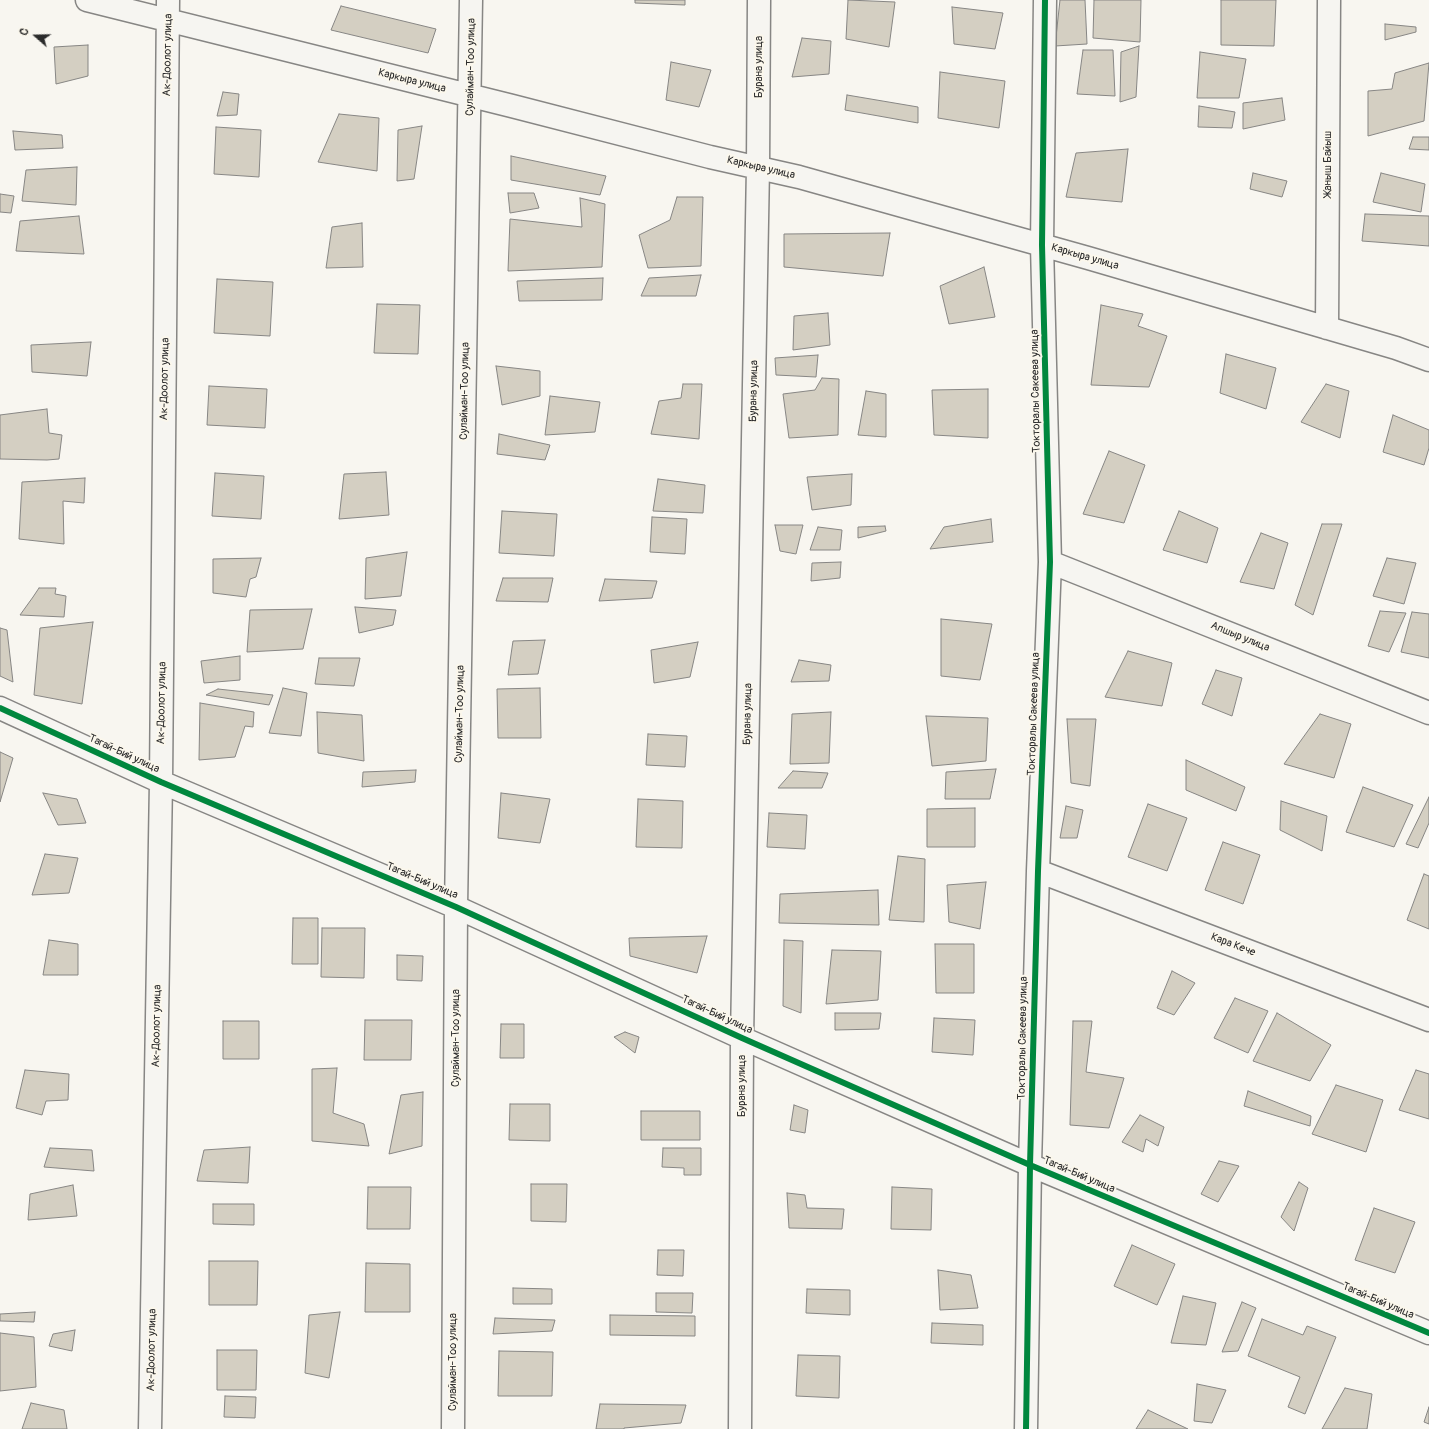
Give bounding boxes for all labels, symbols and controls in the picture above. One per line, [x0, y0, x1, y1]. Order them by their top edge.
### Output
street label: Ак-Доолот улица [161, 13, 175, 97]
north arrow [16, 16, 56, 56]
street label: Сулайман-Тоо улица [464, 18, 478, 116]
text: С [17, 26, 32, 37]
street label: Бурана улица [752, 36, 766, 98]
street label: Каркыра улица [377, 66, 447, 96]
street label: Жаныш Байыш [1321, 131, 1335, 197]
street label: Каркыра улица [726, 154, 796, 182]
street label: Каркыра улица [1050, 241, 1120, 273]
street label: Токторалы Сакеева улица [1028, 329, 1044, 453]
street label: Ак-Доолот улица [158, 337, 172, 421]
street label: Сулайман-Тоо улица [458, 342, 472, 440]
street label: Бурана улица [747, 360, 761, 422]
street label: Апшыр улица [1209, 619, 1271, 655]
street label: Токторалы Сакеева улица [1025, 652, 1043, 776]
street label: Ак-Доолот улица [155, 661, 169, 745]
street label: Сулайман-Тоо улица [453, 665, 467, 763]
street label: Бурана улица [741, 683, 755, 745]
street label: Тагай-Бий улица [86, 732, 162, 776]
street label: Тагай-Бий улица [384, 860, 460, 902]
street label: Кара Кече [1209, 930, 1257, 960]
street label: Токторалы Сакеева улица [1015, 976, 1031, 1100]
street label: Ак-Доолот улица [150, 984, 164, 1068]
street label: Сулайман-Тоо улица [449, 989, 463, 1087]
street label: Тагай-Бий улица [679, 993, 755, 1037]
street label: Бурана улица [735, 1055, 749, 1117]
street label: Тагай-Бий улица [1041, 1154, 1117, 1196]
street label: Тагай-Бий улица [1340, 1280, 1416, 1322]
street label: Ак-Доолот улица [145, 1308, 159, 1392]
street label: Сулайман-Тоо улица [446, 1313, 460, 1411]

